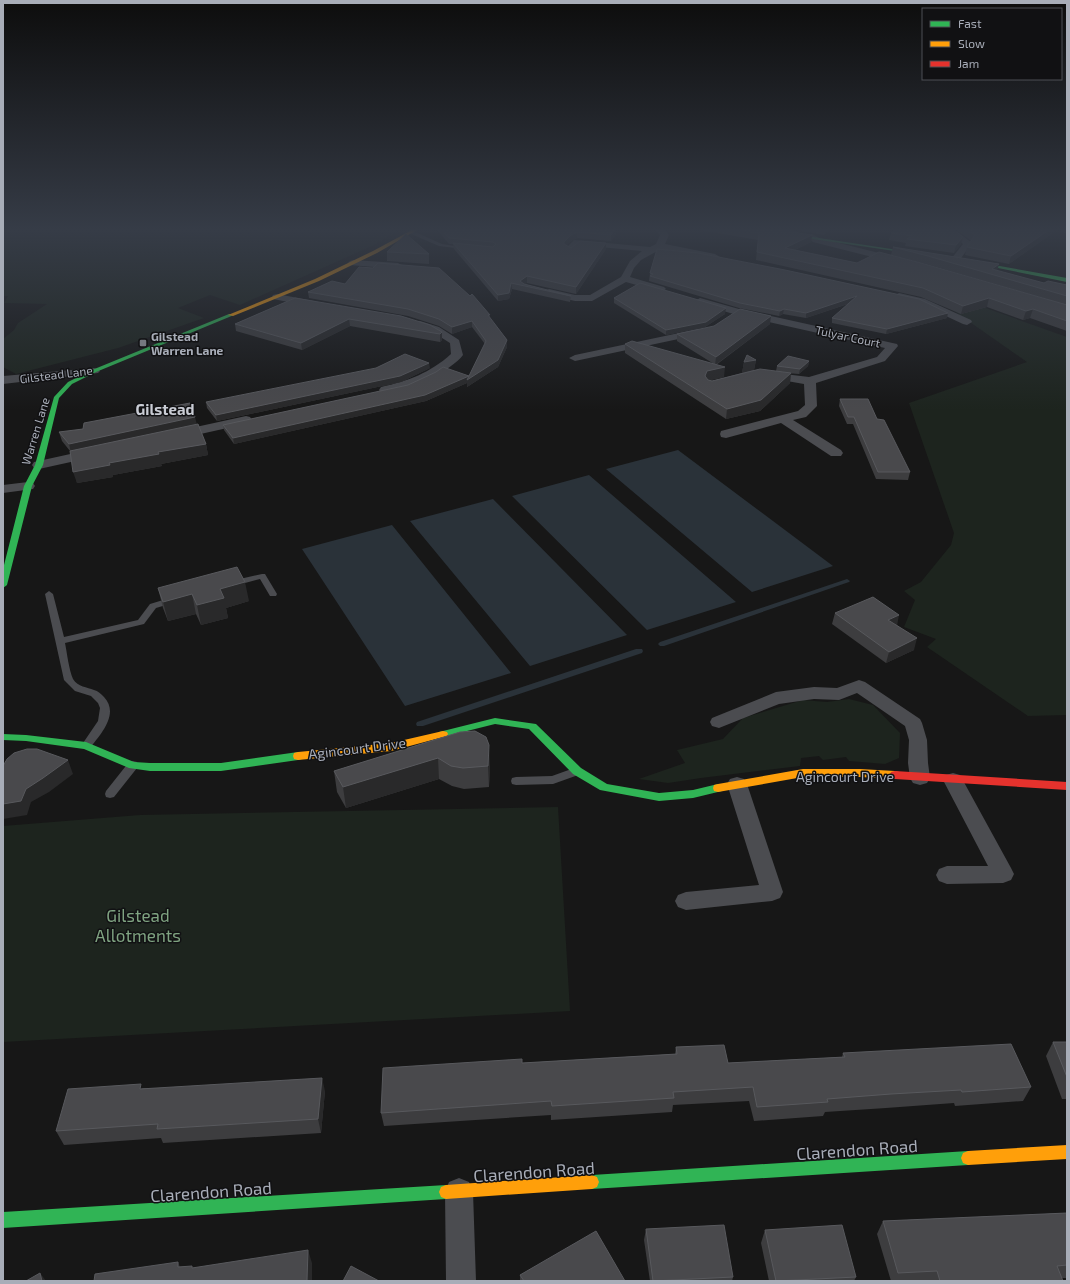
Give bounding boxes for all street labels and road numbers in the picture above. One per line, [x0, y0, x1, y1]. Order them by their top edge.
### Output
street label: Tulyar Court [814, 322, 882, 350]
street label: Gilstead Lane [19, 363, 93, 385]
street label: Warren Lane [18, 396, 52, 466]
street label: Agincourt Drive [307, 734, 407, 762]
street label: Agincourt Drive [796, 768, 894, 785]
street label: Clarendon Road [796, 1135, 918, 1163]
street label: Clarendon Road [473, 1157, 595, 1185]
street label: Clarendon Road [150, 1177, 272, 1205]

